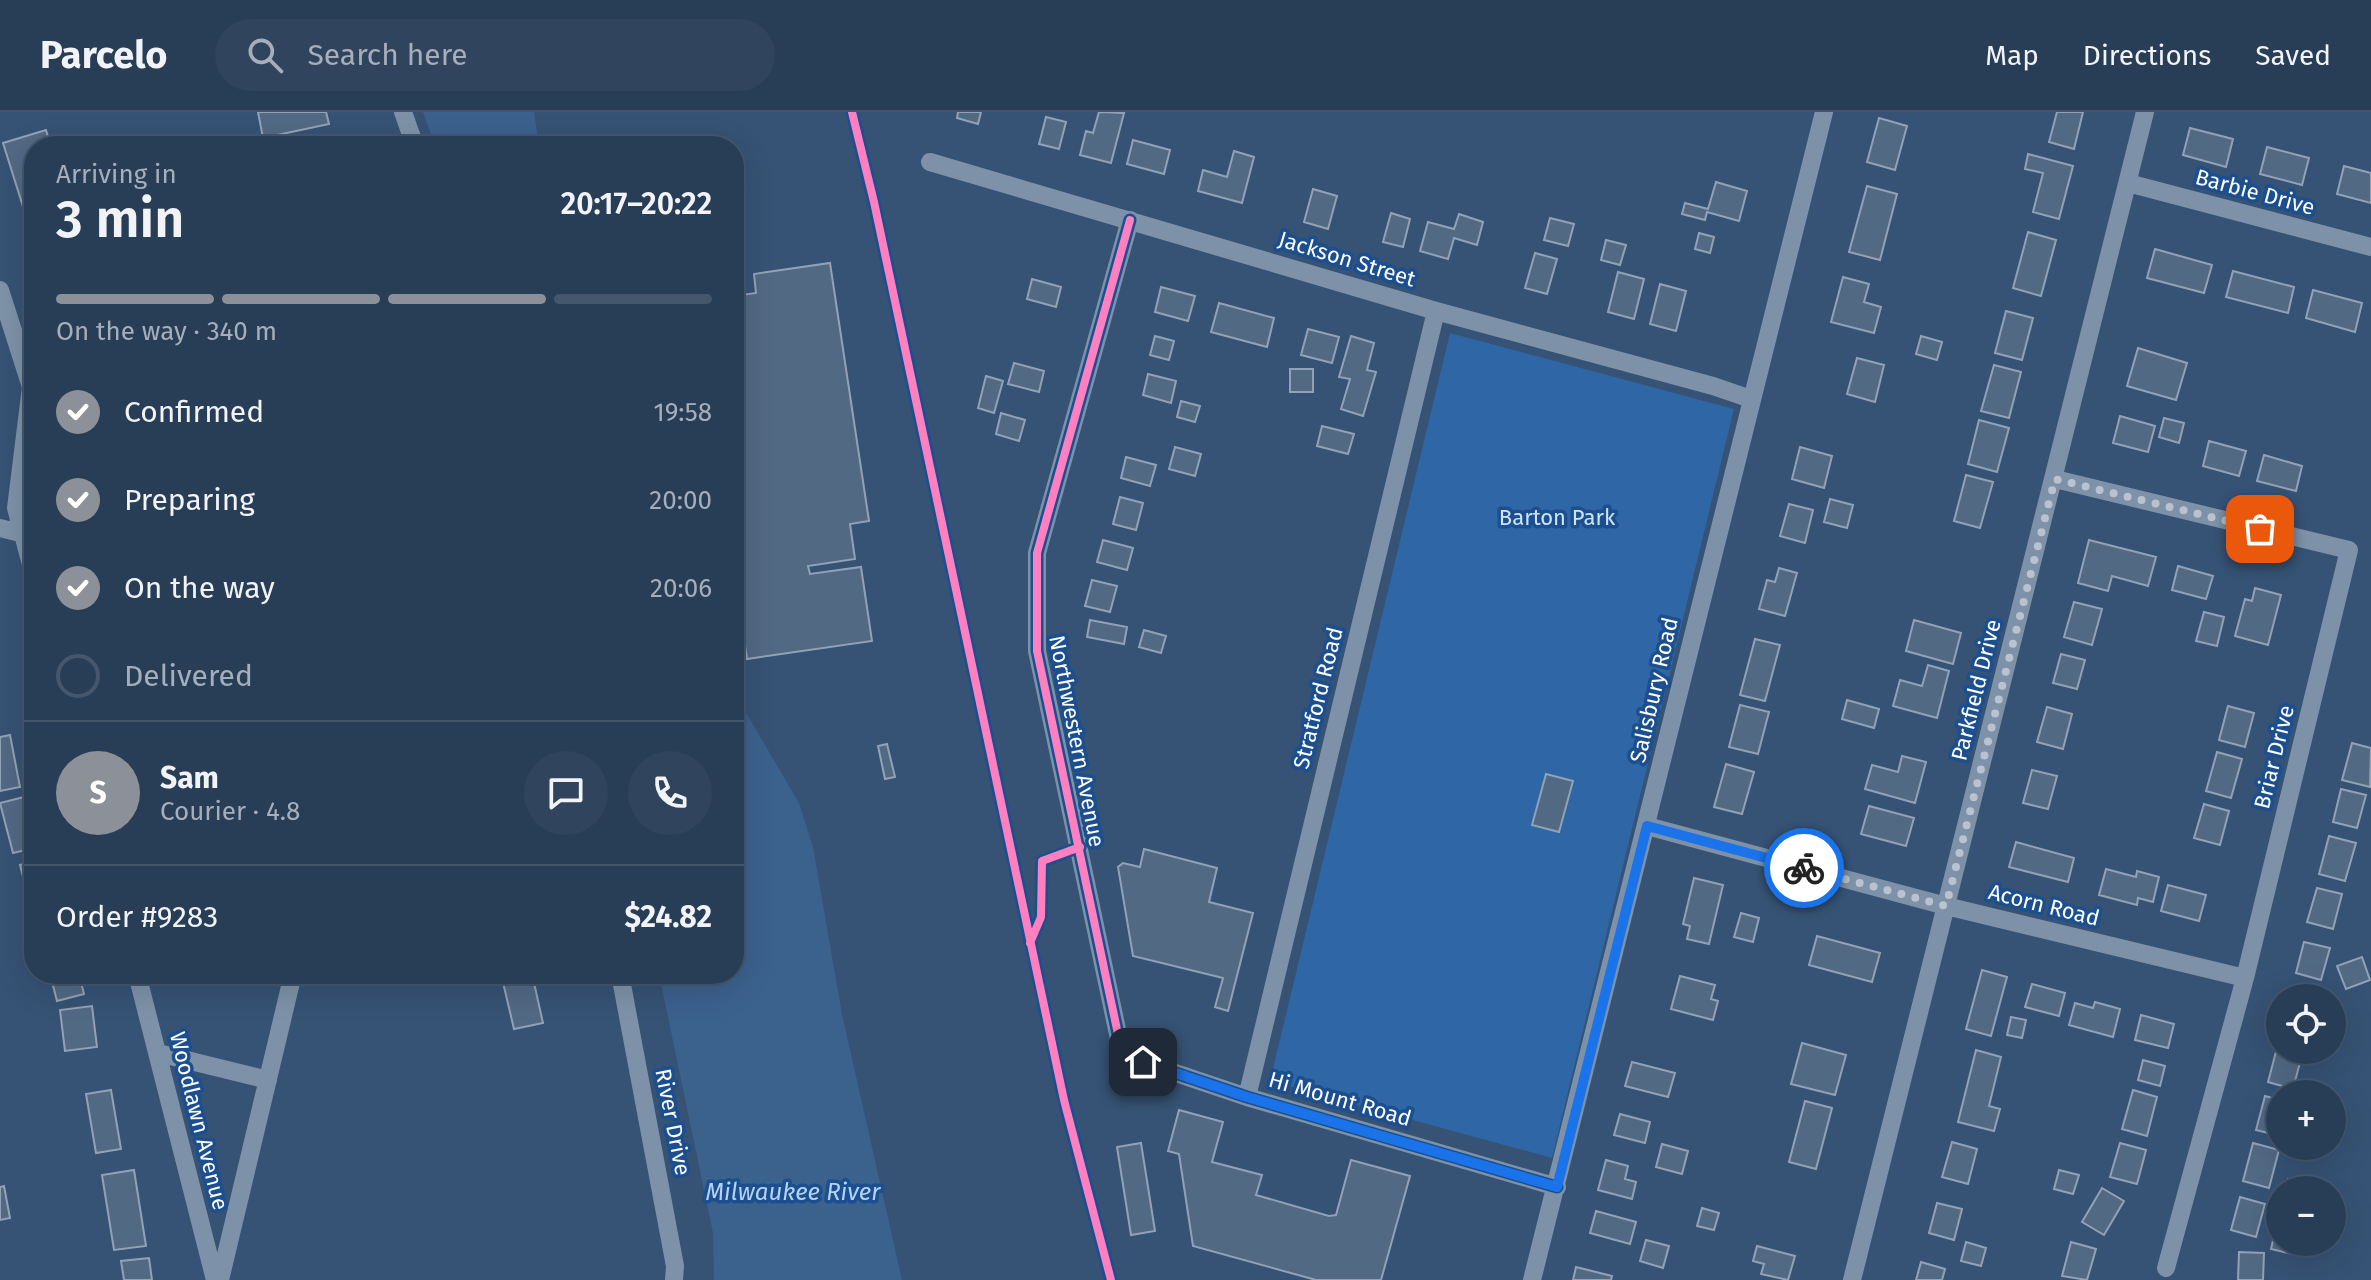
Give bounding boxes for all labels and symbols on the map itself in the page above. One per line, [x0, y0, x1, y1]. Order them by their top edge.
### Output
street label: Barbie Drive [2192, 163, 2318, 221]
street label: Jackson Street [1275, 225, 1419, 293]
pin [2226, 495, 2294, 563]
park label: Barton Park [1499, 504, 1616, 531]
street label: Salisbury Road [1624, 615, 1684, 765]
street label: Parkfield Drive [1945, 616, 2007, 764]
street label: Stratford Road [1287, 624, 1349, 772]
street label: Northwestern Avenue [1043, 633, 1111, 849]
street label: Briar Drive [2248, 702, 2300, 812]
courier [1764, 828, 1844, 908]
street label: Acorn Road [1986, 878, 2102, 932]
pin [1109, 1028, 1177, 1096]
street label: Woodlawn Avenue [164, 1029, 234, 1213]
street label: River Drive [649, 1066, 697, 1178]
street label: Hi Mount Road [1266, 1066, 1414, 1132]
water label: Milwaukee River [706, 1178, 881, 1206]

